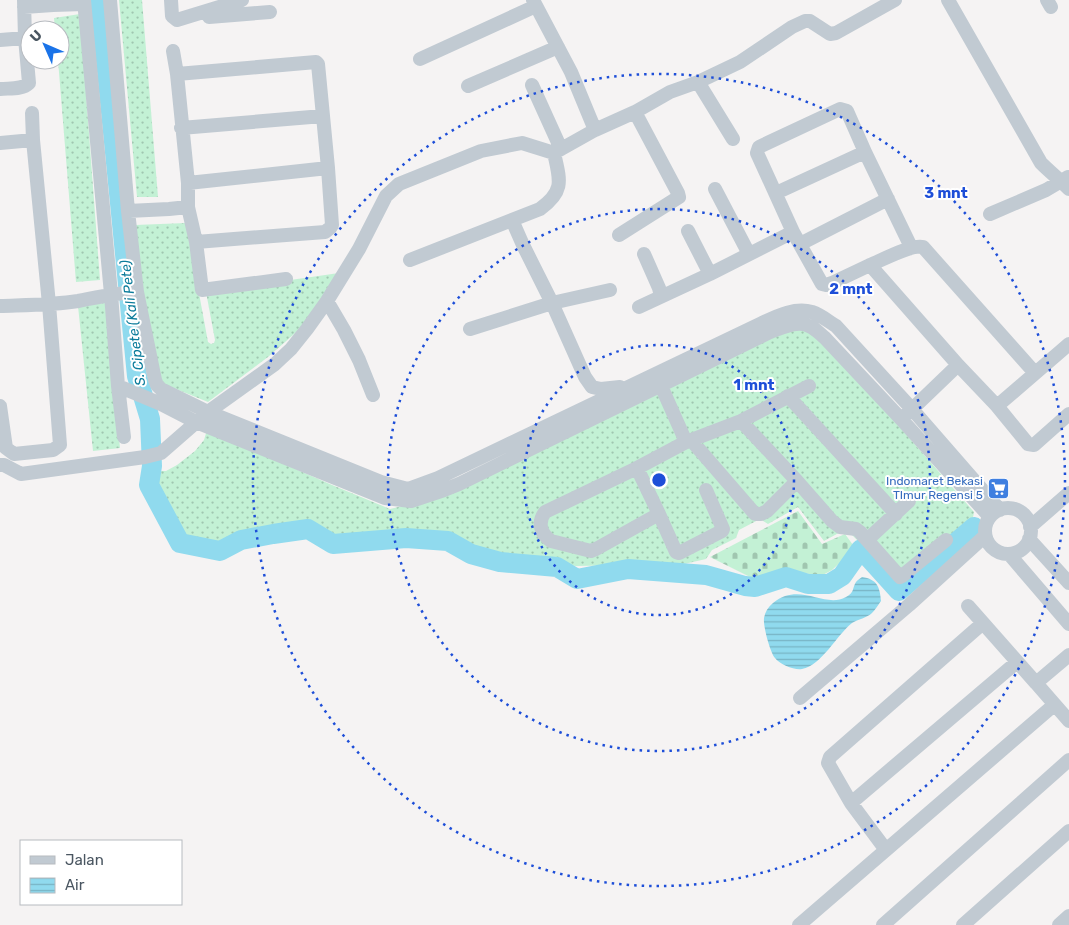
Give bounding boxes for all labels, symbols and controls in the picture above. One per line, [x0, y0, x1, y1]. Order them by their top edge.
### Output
north arrow [20, 20, 70, 70]
text: U [27, 27, 46, 46]
text: 3 mnt [924, 184, 968, 202]
water label: S. Cipete (Kali Pete) [117, 259, 149, 387]
text: 2 mnt [829, 280, 873, 298]
text: 1 mnt [734, 376, 774, 394]
centre of rings [650, 471, 668, 489]
place label: Indomaret Bekasi TImur Regensi 5 [886, 474, 983, 502]
supermarket icon: Indomaret Bekasi TImur Regensi 5 [987, 476, 1011, 500]
legend [20, 840, 182, 905]
text: Jalan [65, 851, 104, 869]
text: Air [65, 876, 85, 894]

